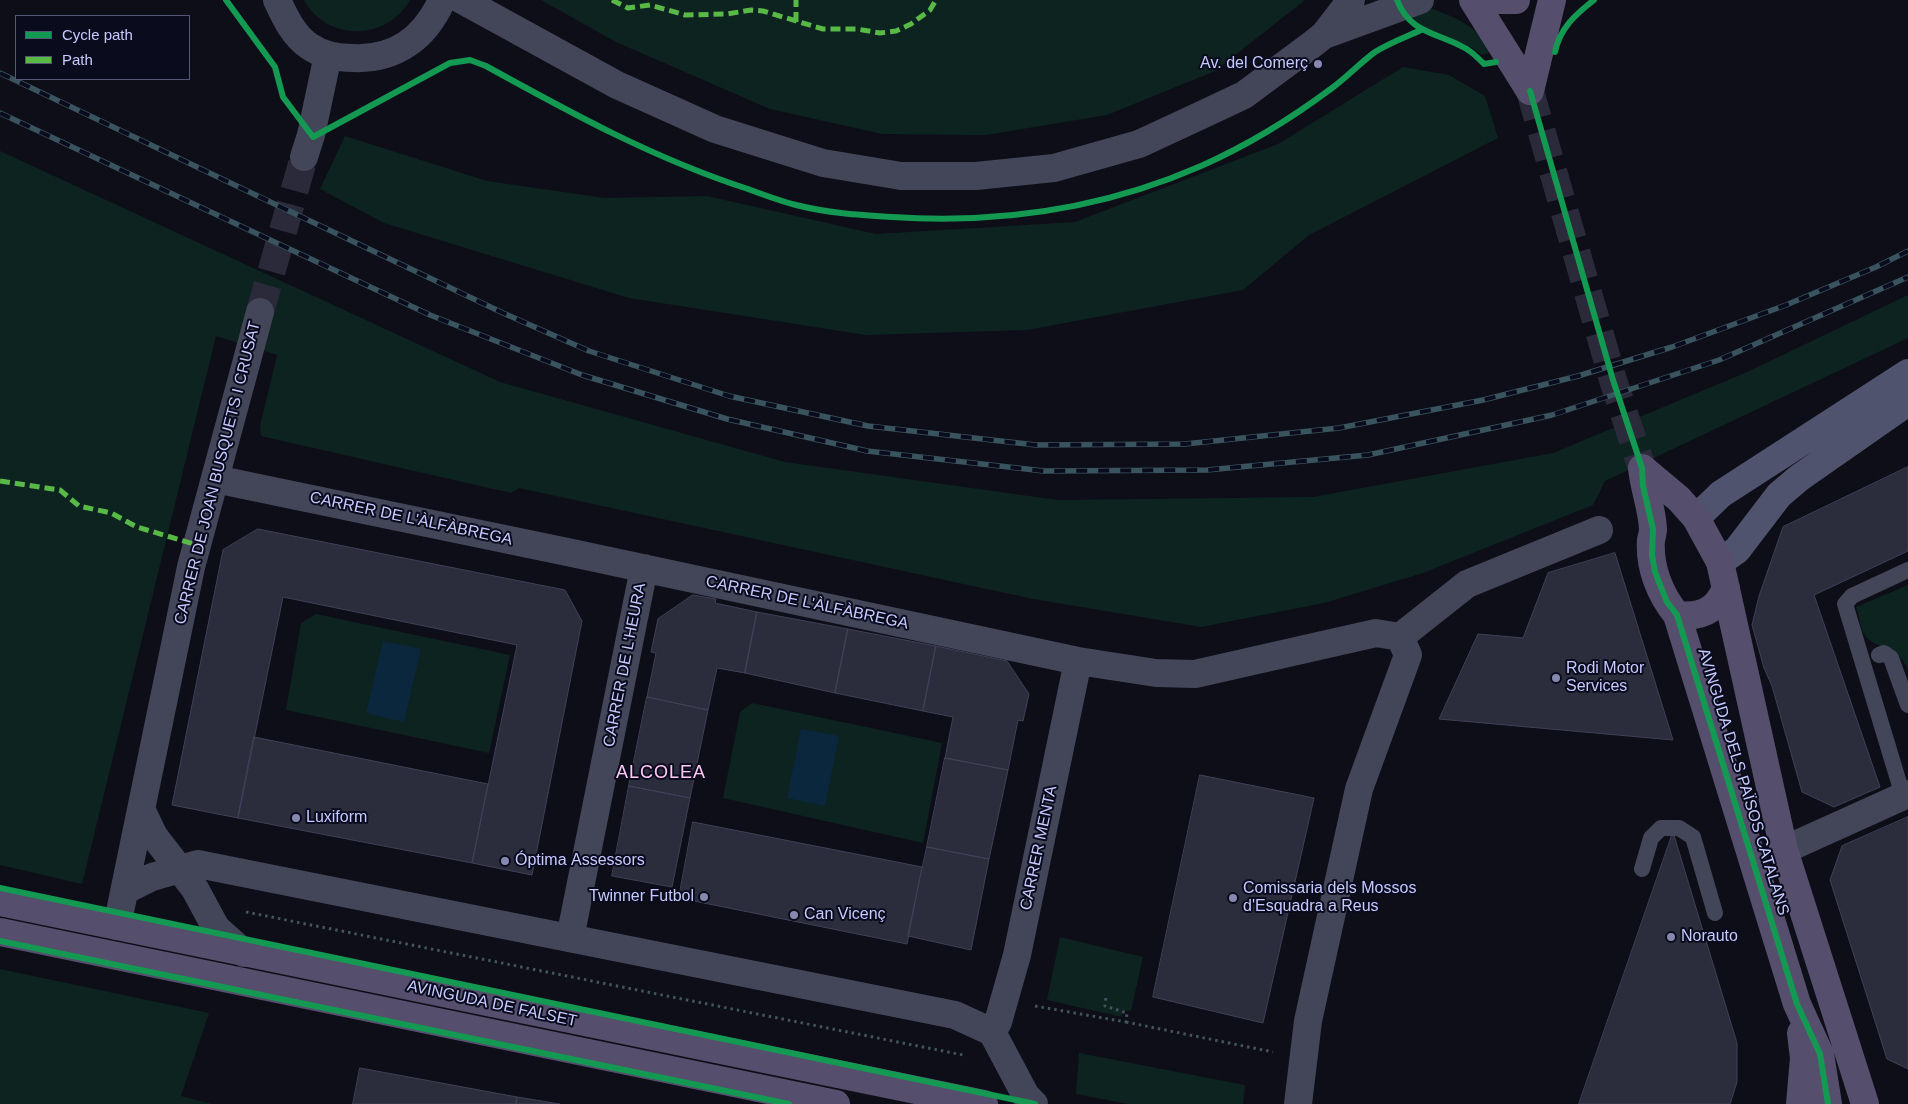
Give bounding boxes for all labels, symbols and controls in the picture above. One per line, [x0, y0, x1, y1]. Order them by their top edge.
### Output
legend [15, 15, 190, 80]
text: Cycle path [62, 26, 133, 43]
text: Path [62, 51, 93, 68]
place label: Av. del Comerç [1200, 54, 1308, 74]
marker: Av. del Comerç [1312, 58, 1324, 70]
street label: CARRER DE JOAN BUSQUETS I CRUSAT [171, 319, 265, 627]
street label: CARRER DE L'ÀLFÀBREGA [308, 488, 514, 550]
street label: CARRER DE L'ÀLFÀBREGA [704, 572, 910, 634]
street label: CARRER DE L'HEURA [600, 581, 650, 749]
street label: AVINGUDA DELS PAÏSOS CATALANS [1693, 646, 1793, 918]
place label: Rodi Motor Services [1566, 659, 1644, 697]
marker: Rodi Motor Services [1550, 672, 1562, 684]
district label: ALCOLEA [615, 762, 707, 784]
street label: CARRER MENTA [1016, 784, 1062, 912]
place label: Luxiform [306, 808, 367, 828]
marker: Luxiform [290, 812, 302, 824]
place label: Óptima Assessors [515, 851, 645, 871]
marker: Óptima Assessors [499, 855, 511, 867]
place label: Comissaria dels Mossos d'Esquadra a Reus [1243, 879, 1416, 917]
place label: Twinner Futbol [589, 887, 694, 907]
marker: Twinner Futbol [698, 891, 710, 903]
marker: Comissaria dels Mossos d'Esquadra a Reus [1227, 892, 1239, 904]
place label: Can Vicenç [804, 905, 886, 925]
marker: Can Vicenç [788, 909, 800, 921]
place label: Norauto [1681, 927, 1738, 947]
marker: Norauto [1665, 931, 1677, 943]
street label: AVINGUDA DE FALSET [405, 977, 579, 1031]

